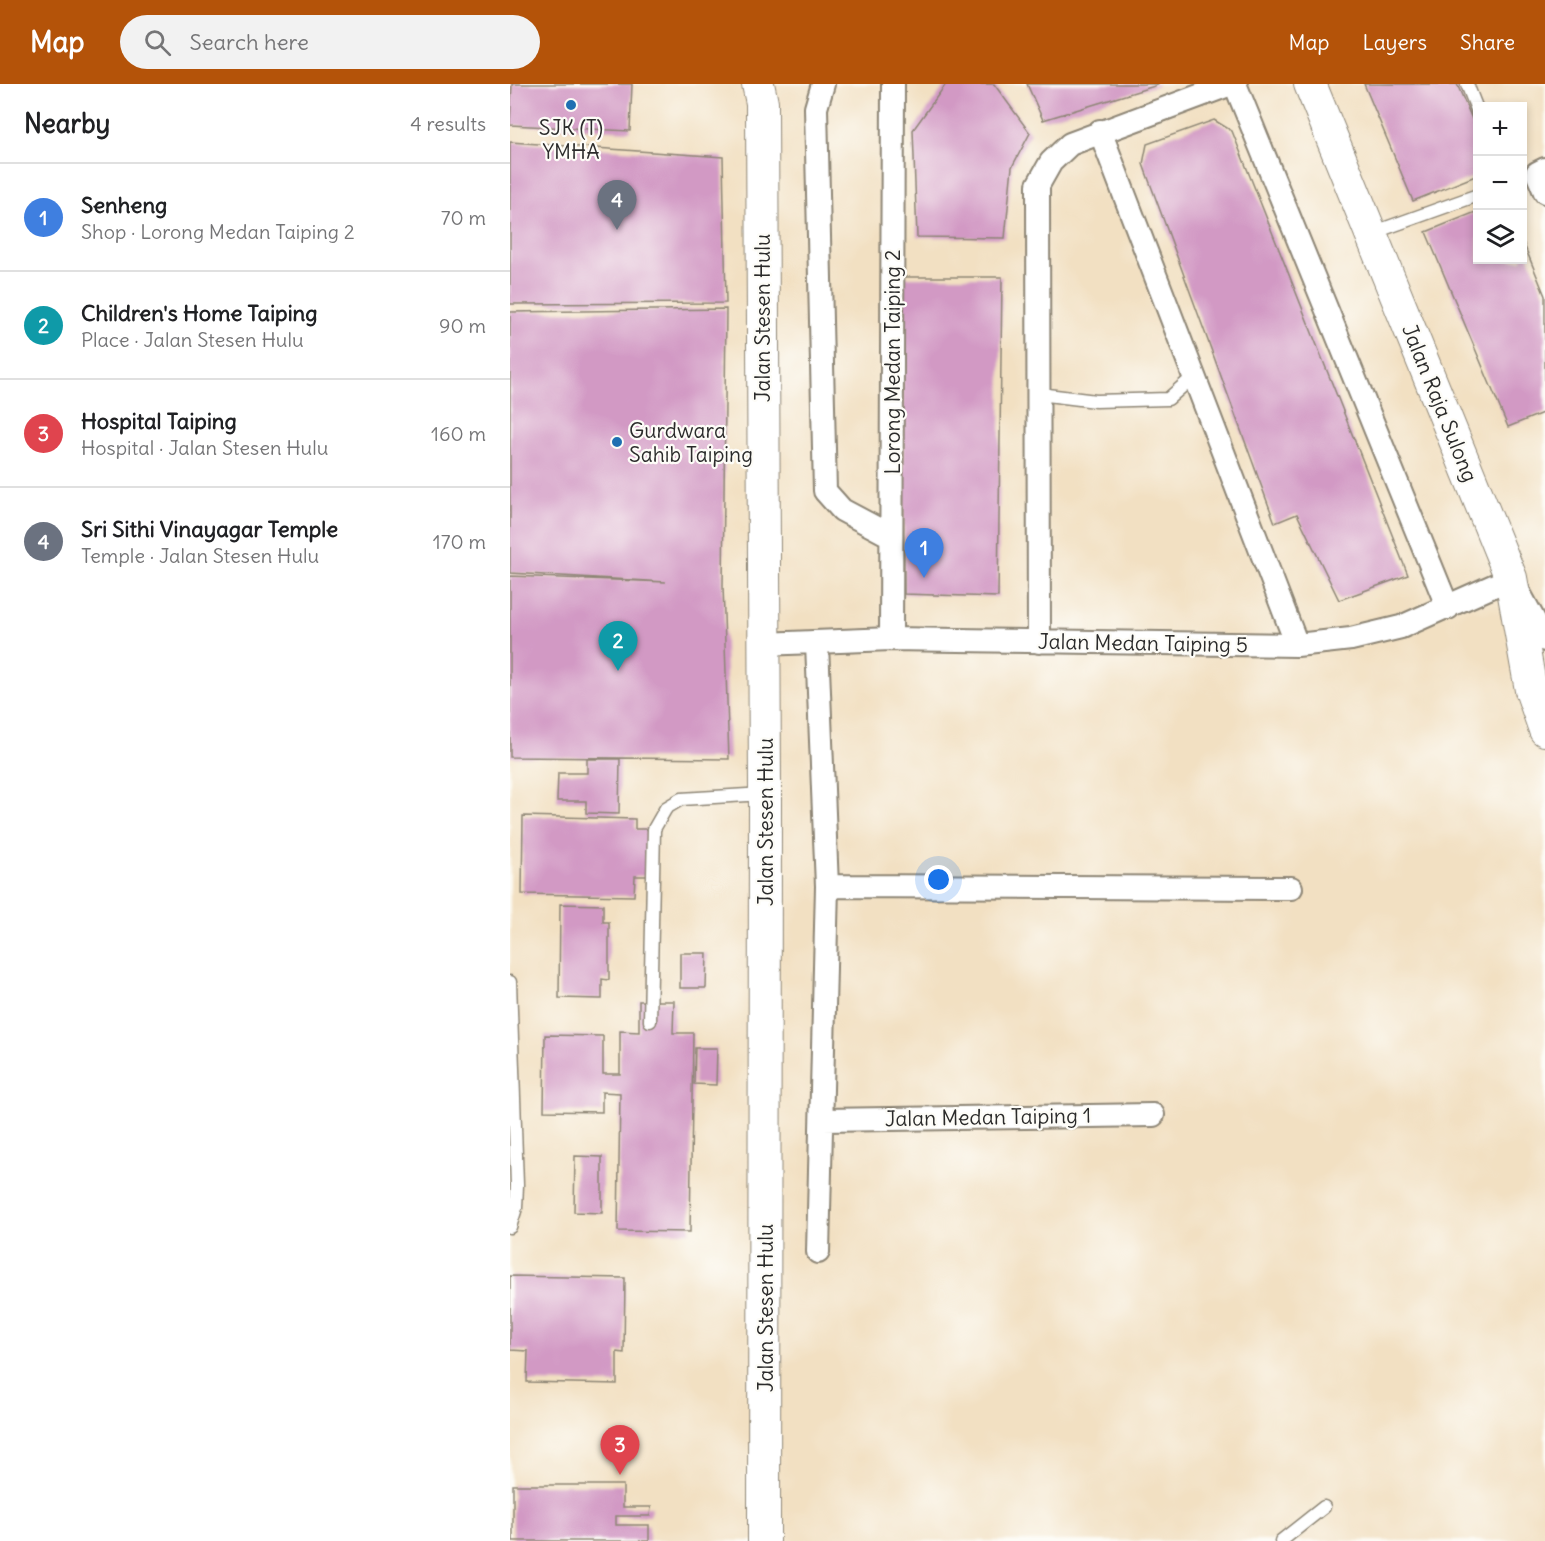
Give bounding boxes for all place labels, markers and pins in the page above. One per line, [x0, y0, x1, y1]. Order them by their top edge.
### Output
marker: SJK (T) YMHA [564, 98, 578, 112]
place label: SJK (T) YMHA [539, 114, 603, 165]
pin: 4 [598, 180, 636, 230]
place label: Gurdwara Sahib Taiping [629, 417, 753, 468]
marker: Gurdwara Sahib Taiping [610, 435, 624, 449]
pin: 1 [904, 528, 944, 578]
pin: 2 [598, 622, 638, 671]
pin: 3 [600, 1426, 640, 1475]

